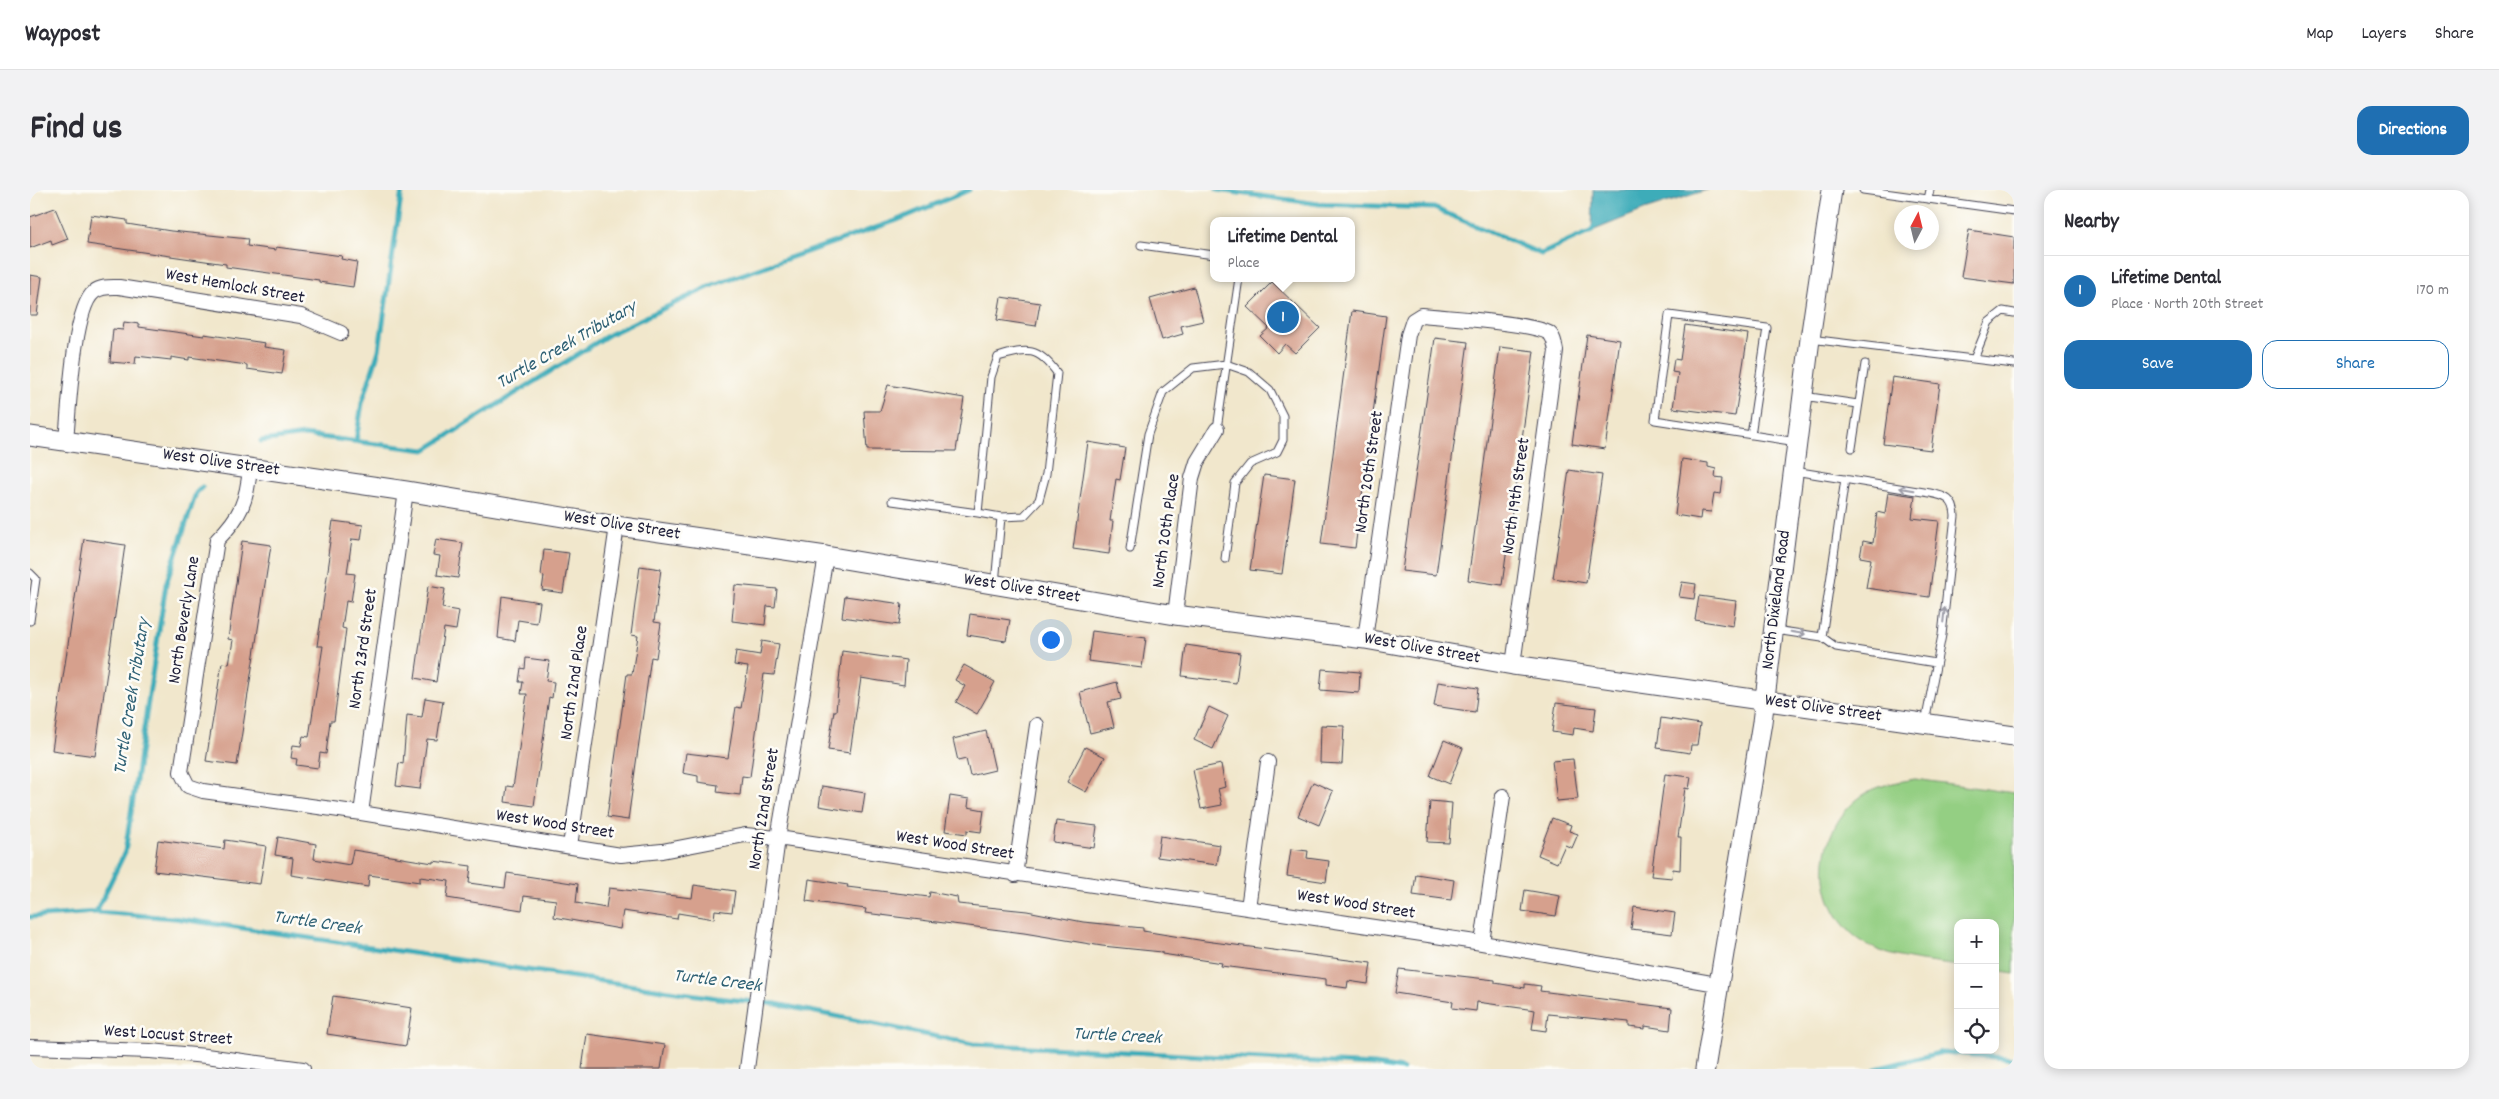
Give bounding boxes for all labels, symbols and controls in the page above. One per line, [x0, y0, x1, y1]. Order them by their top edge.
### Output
text: Waypost [25, 18, 100, 52]
text: Map [2306, 22, 2333, 47]
text: Layers [2361, 22, 2407, 47]
text: Share [2435, 22, 2474, 47]
text: Find us [30, 105, 122, 155]
button: Directions [2357, 106, 2469, 155]
north arrow [1894, 205, 1939, 250]
text: Nearby [2064, 208, 2119, 238]
popup [1210, 217, 1355, 282]
text: Lifetime Dental [1228, 225, 1337, 252]
text: Place [1228, 252, 1260, 275]
street label: West Hemlock Street [163, 262, 307, 312]
text: Lifetime Dental [2111, 266, 2221, 293]
text: 1 [2078, 279, 2082, 302]
text: 170 m [2416, 279, 2449, 302]
text: Place · North 20th Street [2111, 293, 2263, 316]
water label: Turtle Creek Tributary [492, 294, 644, 397]
pin: 1 [1267, 298, 1299, 336]
button: Save [2064, 340, 2252, 389]
button: Share [2262, 340, 2449, 389]
street label: North 20th Street [1349, 409, 1391, 535]
street label: North 19th Street [1496, 436, 1538, 556]
street label: West Olive Street [161, 442, 281, 484]
street label: North 20th Place [1147, 472, 1187, 590]
one-way arrow [1900, 484, 1916, 494]
street label: West Olive Street [562, 504, 682, 548]
street label: North Dixieland Road [1756, 529, 1798, 671]
street label: North Beverly Lane [163, 554, 207, 686]
street label: West Olive Street [962, 567, 1082, 611]
street label: North 23rd Street [343, 587, 385, 711]
one-way arrow [1939, 607, 1949, 623]
water label: Turtle Creek Tributary [107, 615, 159, 777]
street label: North 22nd Place [555, 624, 595, 742]
street label: West Olive Street [1362, 626, 1483, 672]
your location [1038, 627, 1064, 653]
one-way arrow [1789, 629, 1805, 639]
street label: West Olive Street [1763, 688, 1883, 730]
street label: North 22nd Street [743, 746, 787, 872]
street label: West Wood Street [494, 803, 616, 847]
street label: West Wood Street [894, 824, 1016, 868]
street label: West Wood Street [1295, 883, 1417, 927]
water label: Turtle Creek [272, 905, 365, 944]
map controls [1954, 919, 1999, 1054]
button: + [1954, 919, 1999, 964]
water label: Turtle Creek [672, 963, 765, 1001]
button: − [1954, 964, 1999, 1009]
button: locate [1954, 1009, 1999, 1054]
street label: West Locust Street [103, 1019, 234, 1053]
water label: Turtle Creek [1072, 1021, 1164, 1053]

